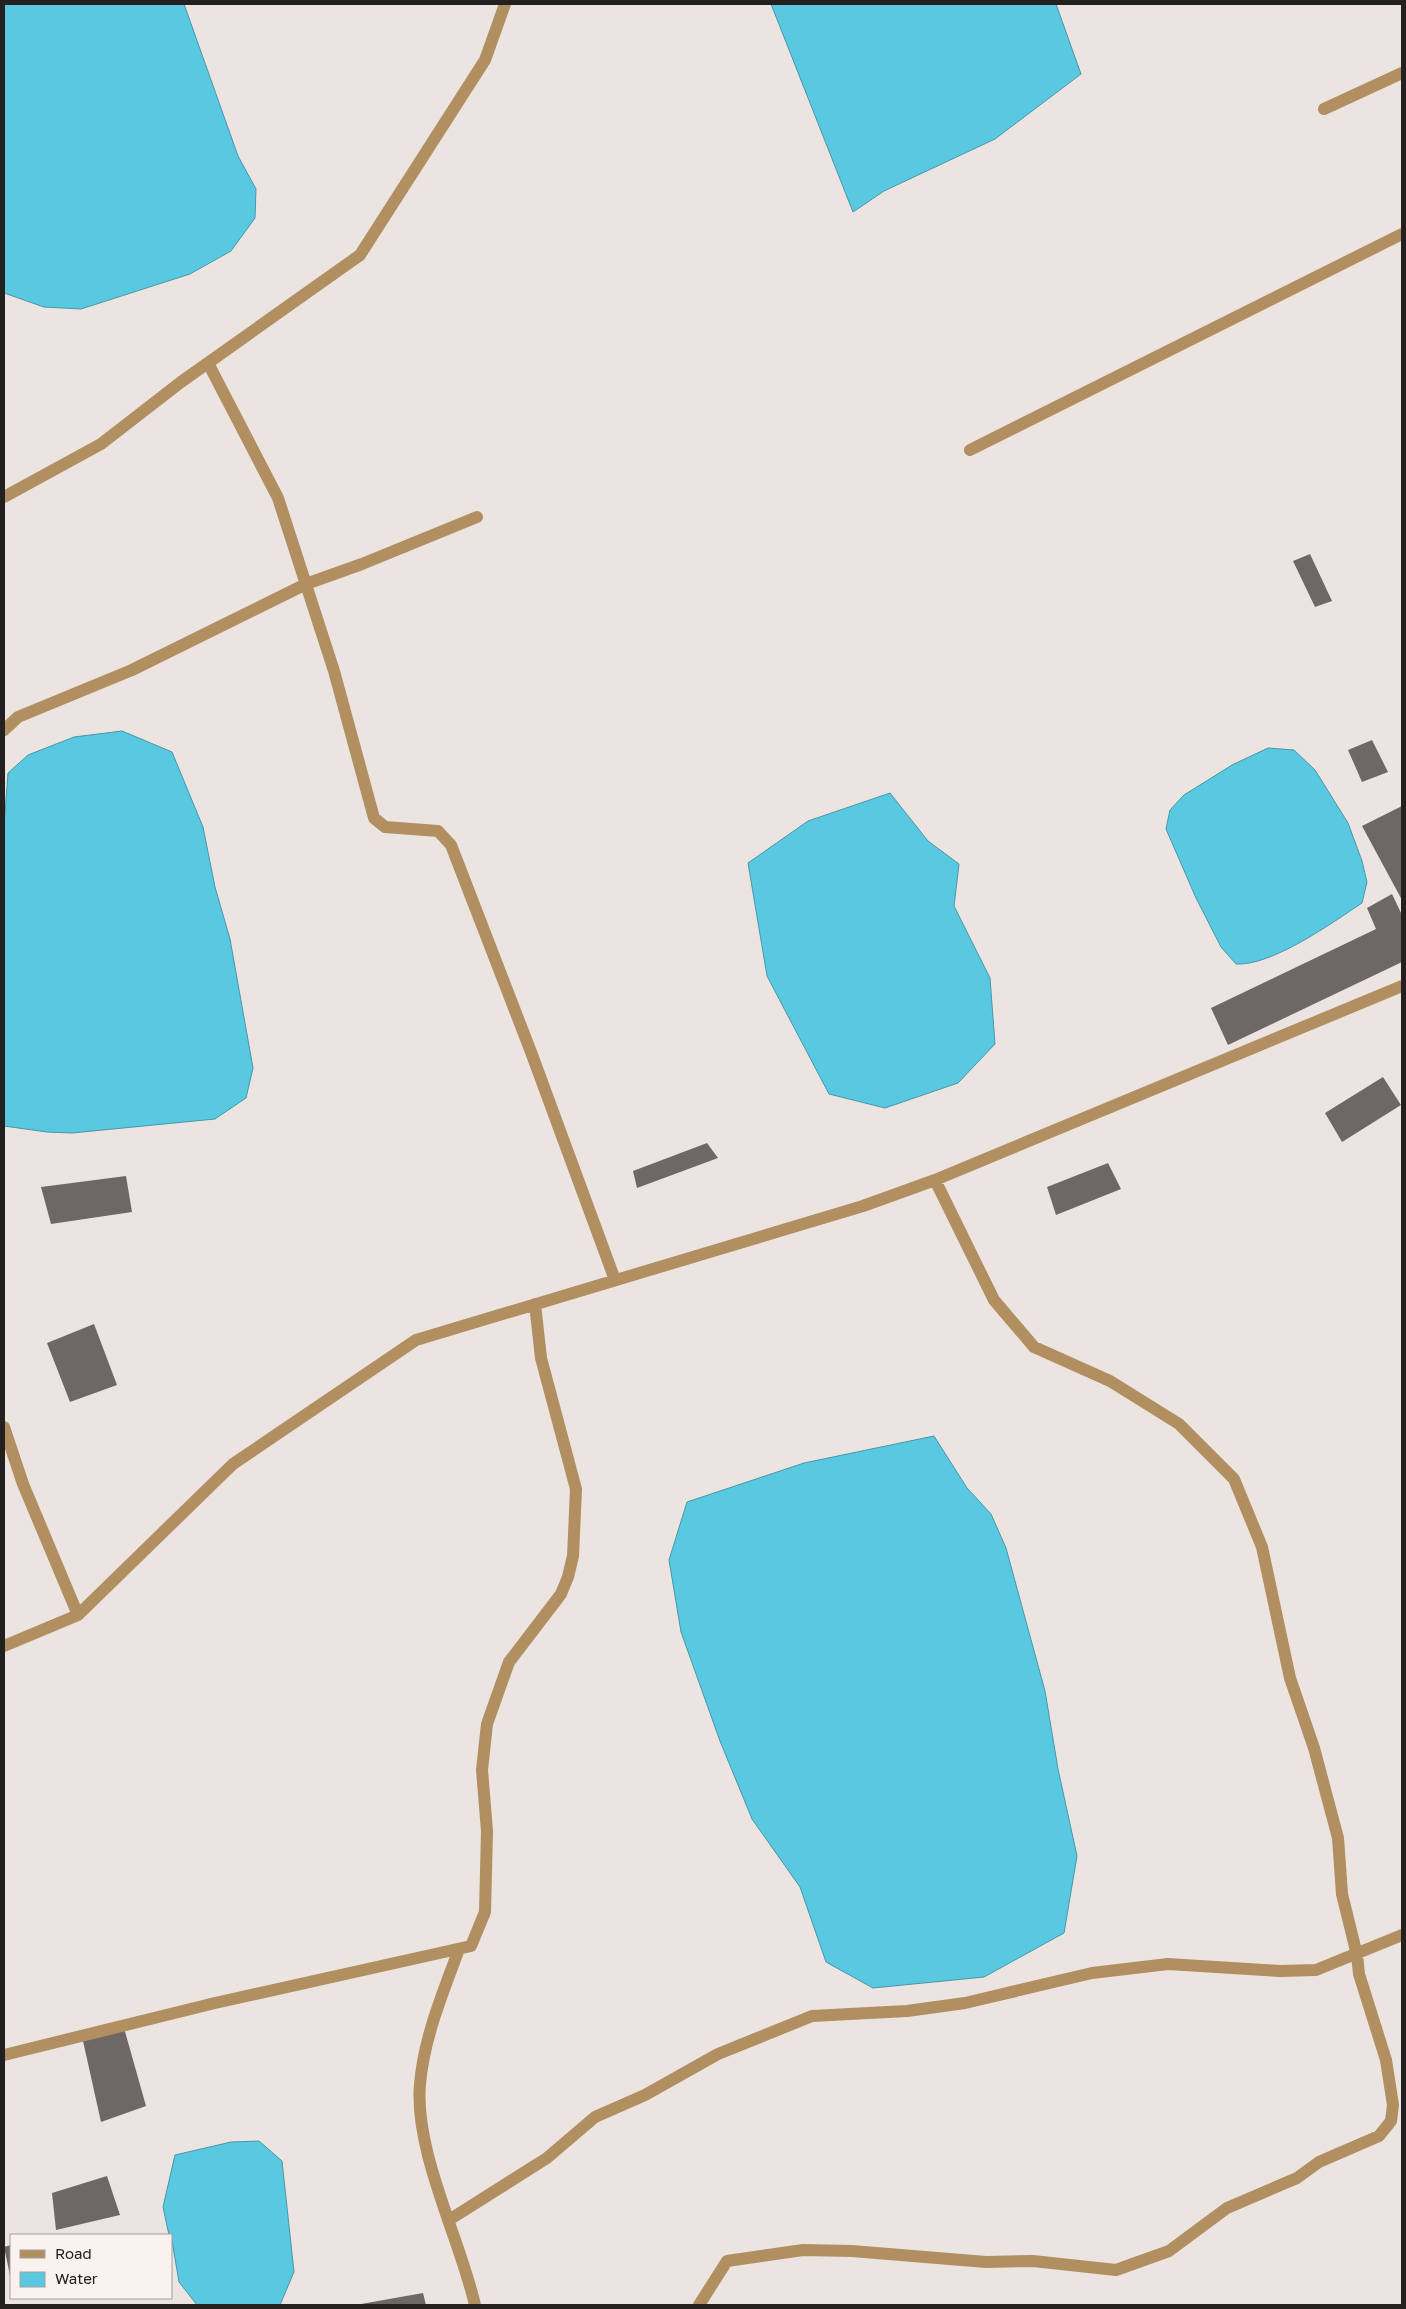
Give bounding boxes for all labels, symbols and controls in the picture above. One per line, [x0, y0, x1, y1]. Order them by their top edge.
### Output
legend [10, 2234, 172, 2299]
text: Road [55, 2244, 92, 2262]
text: Water [55, 2269, 98, 2287]

